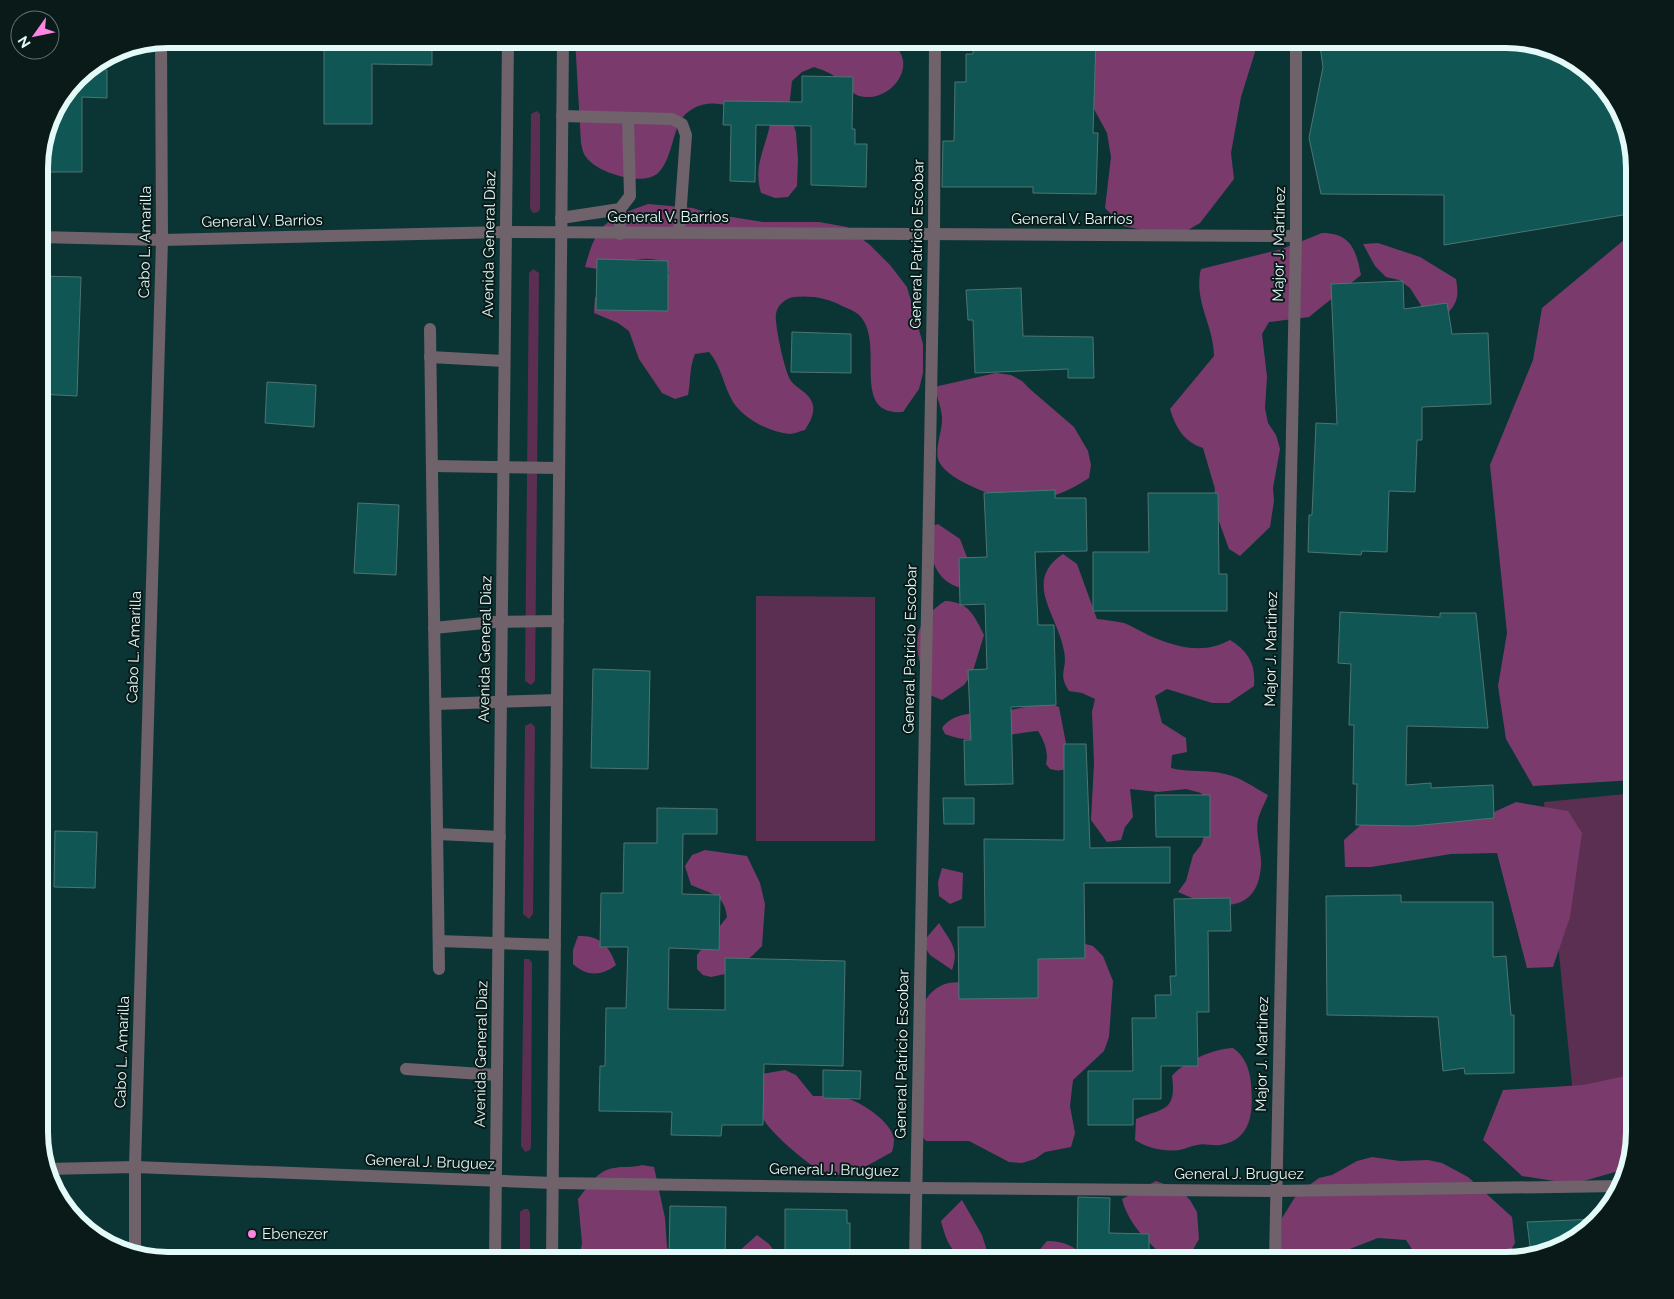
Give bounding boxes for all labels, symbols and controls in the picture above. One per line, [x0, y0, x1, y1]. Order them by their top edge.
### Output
north arrow [10, 10, 60, 60]
text: N [14, 33, 34, 51]
street label: General Patricio Escobar [907, 158, 927, 329]
street label: Avenida General Diaz [479, 170, 499, 318]
street label: Cabo L. Amarilla [135, 186, 155, 298]
street label: Major J. Martinez [1269, 186, 1289, 302]
street label: General V. Barrios [607, 208, 729, 226]
street label: General V. Barrios [1011, 210, 1133, 228]
street label: General V. Barrios [201, 211, 323, 231]
street label: General Patricio Escobar [900, 563, 920, 734]
street label: Avenida General Diaz [475, 575, 495, 723]
street label: Cabo L. Amarilla [123, 591, 145, 703]
street label: Major J. Martinez [1261, 591, 1281, 707]
street label: General Patricio Escobar [892, 968, 912, 1139]
street label: Avenida General Diaz [471, 980, 491, 1128]
street label: Cabo L. Amarilla [111, 996, 133, 1108]
street label: Major J. Martinez [1252, 996, 1272, 1112]
street label: General J. Bruguez [365, 1151, 495, 1173]
street label: General J. Bruguez [769, 1160, 899, 1180]
street label: General J. Bruguez [1174, 1165, 1304, 1183]
place label: Ebenezer [262, 1225, 329, 1243]
marker: Ebenezer [246, 1228, 258, 1240]

